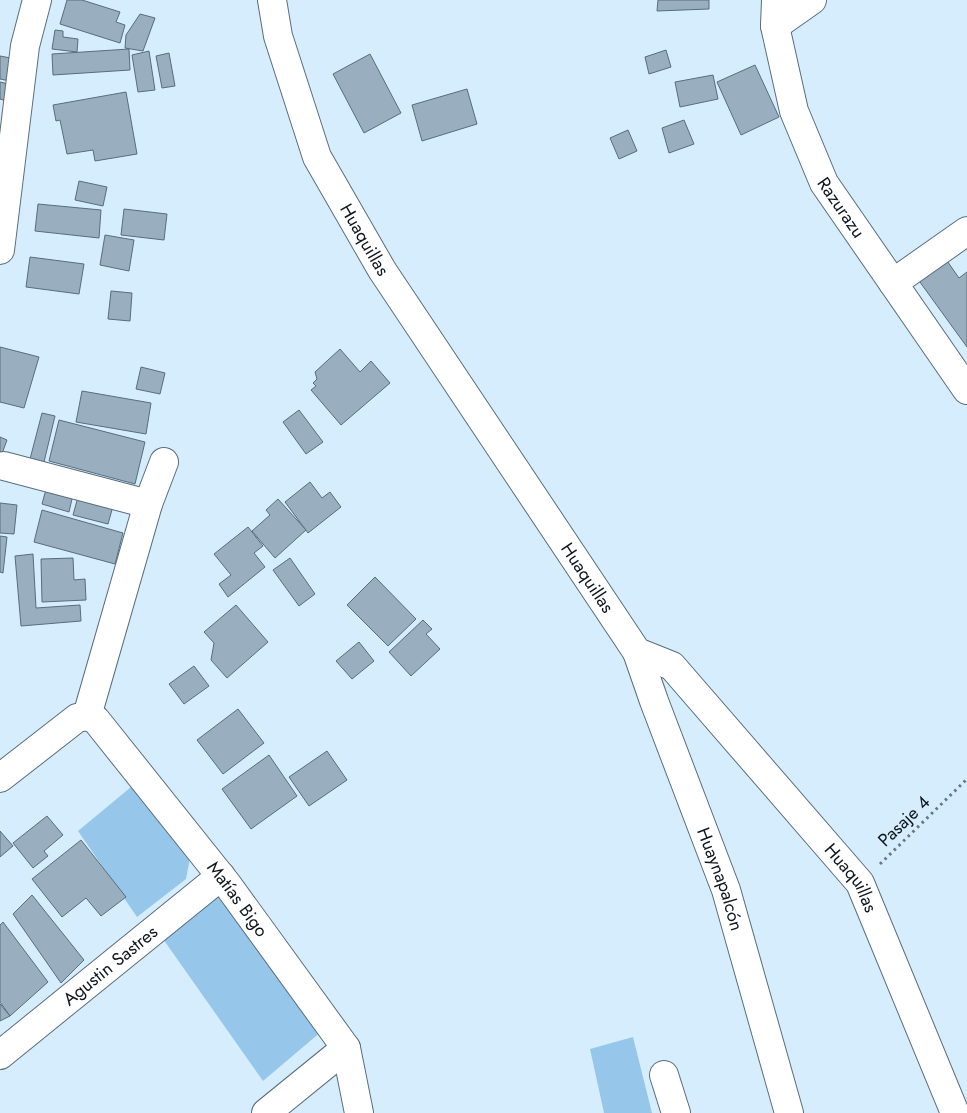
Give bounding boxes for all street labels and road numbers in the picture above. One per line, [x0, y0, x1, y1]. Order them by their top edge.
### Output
street label: Razurazu [811, 172, 871, 243]
street label: Huaquillas [333, 199, 395, 281]
street label: Huaquillas [555, 537, 620, 618]
street label: Pasaje 4 [872, 790, 936, 852]
street label: Huaynapalcón [690, 824, 750, 934]
street label: Huaquillas [818, 838, 884, 916]
street label: Matías Bigo [201, 856, 274, 942]
street label: Agustin Sastres [57, 919, 163, 1012]

